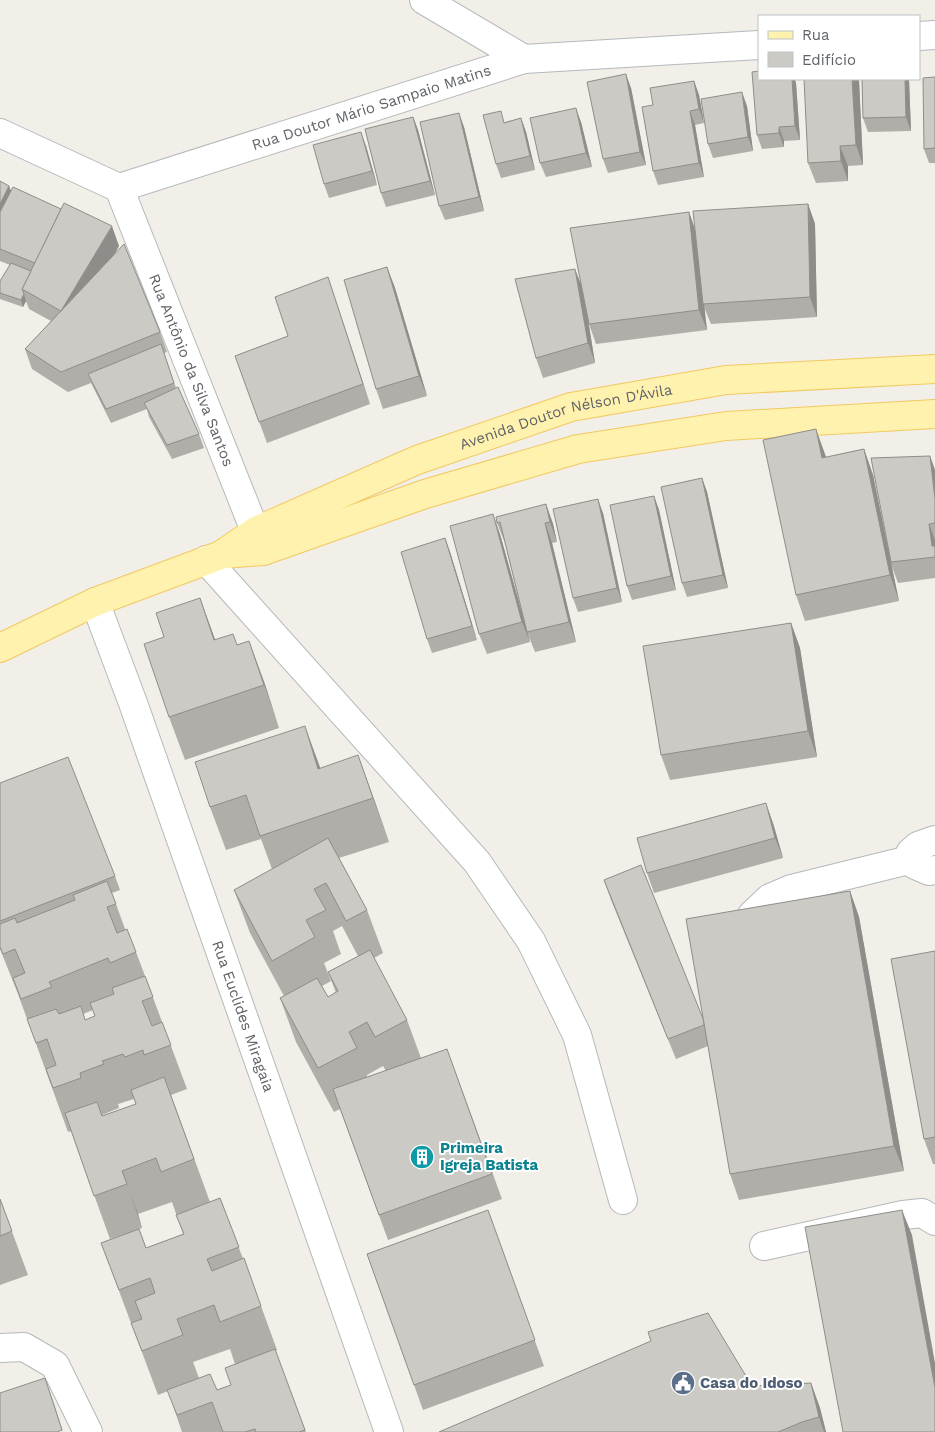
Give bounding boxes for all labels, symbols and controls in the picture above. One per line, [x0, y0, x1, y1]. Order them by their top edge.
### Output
legend [758, 15, 920, 80]
text: Rua [802, 26, 830, 44]
text: Edifício [802, 51, 856, 69]
street label: Rua Doutor Mário Sampaio Matins [250, 61, 493, 154]
street label: Rua Antônio da Silva Santos [145, 271, 238, 469]
street label: Avenida Doutor Nélson D'Ávila [457, 380, 674, 454]
street label: Rua Euclides Miragaia [208, 938, 278, 1095]
place label: Primeira Igreja Batista [440, 1139, 539, 1174]
building icon: Primeira Igreja Batista [409, 1144, 435, 1170]
public building icon: Casa do Idoso [670, 1370, 696, 1396]
place label: Casa do Idoso [700, 1374, 802, 1392]

